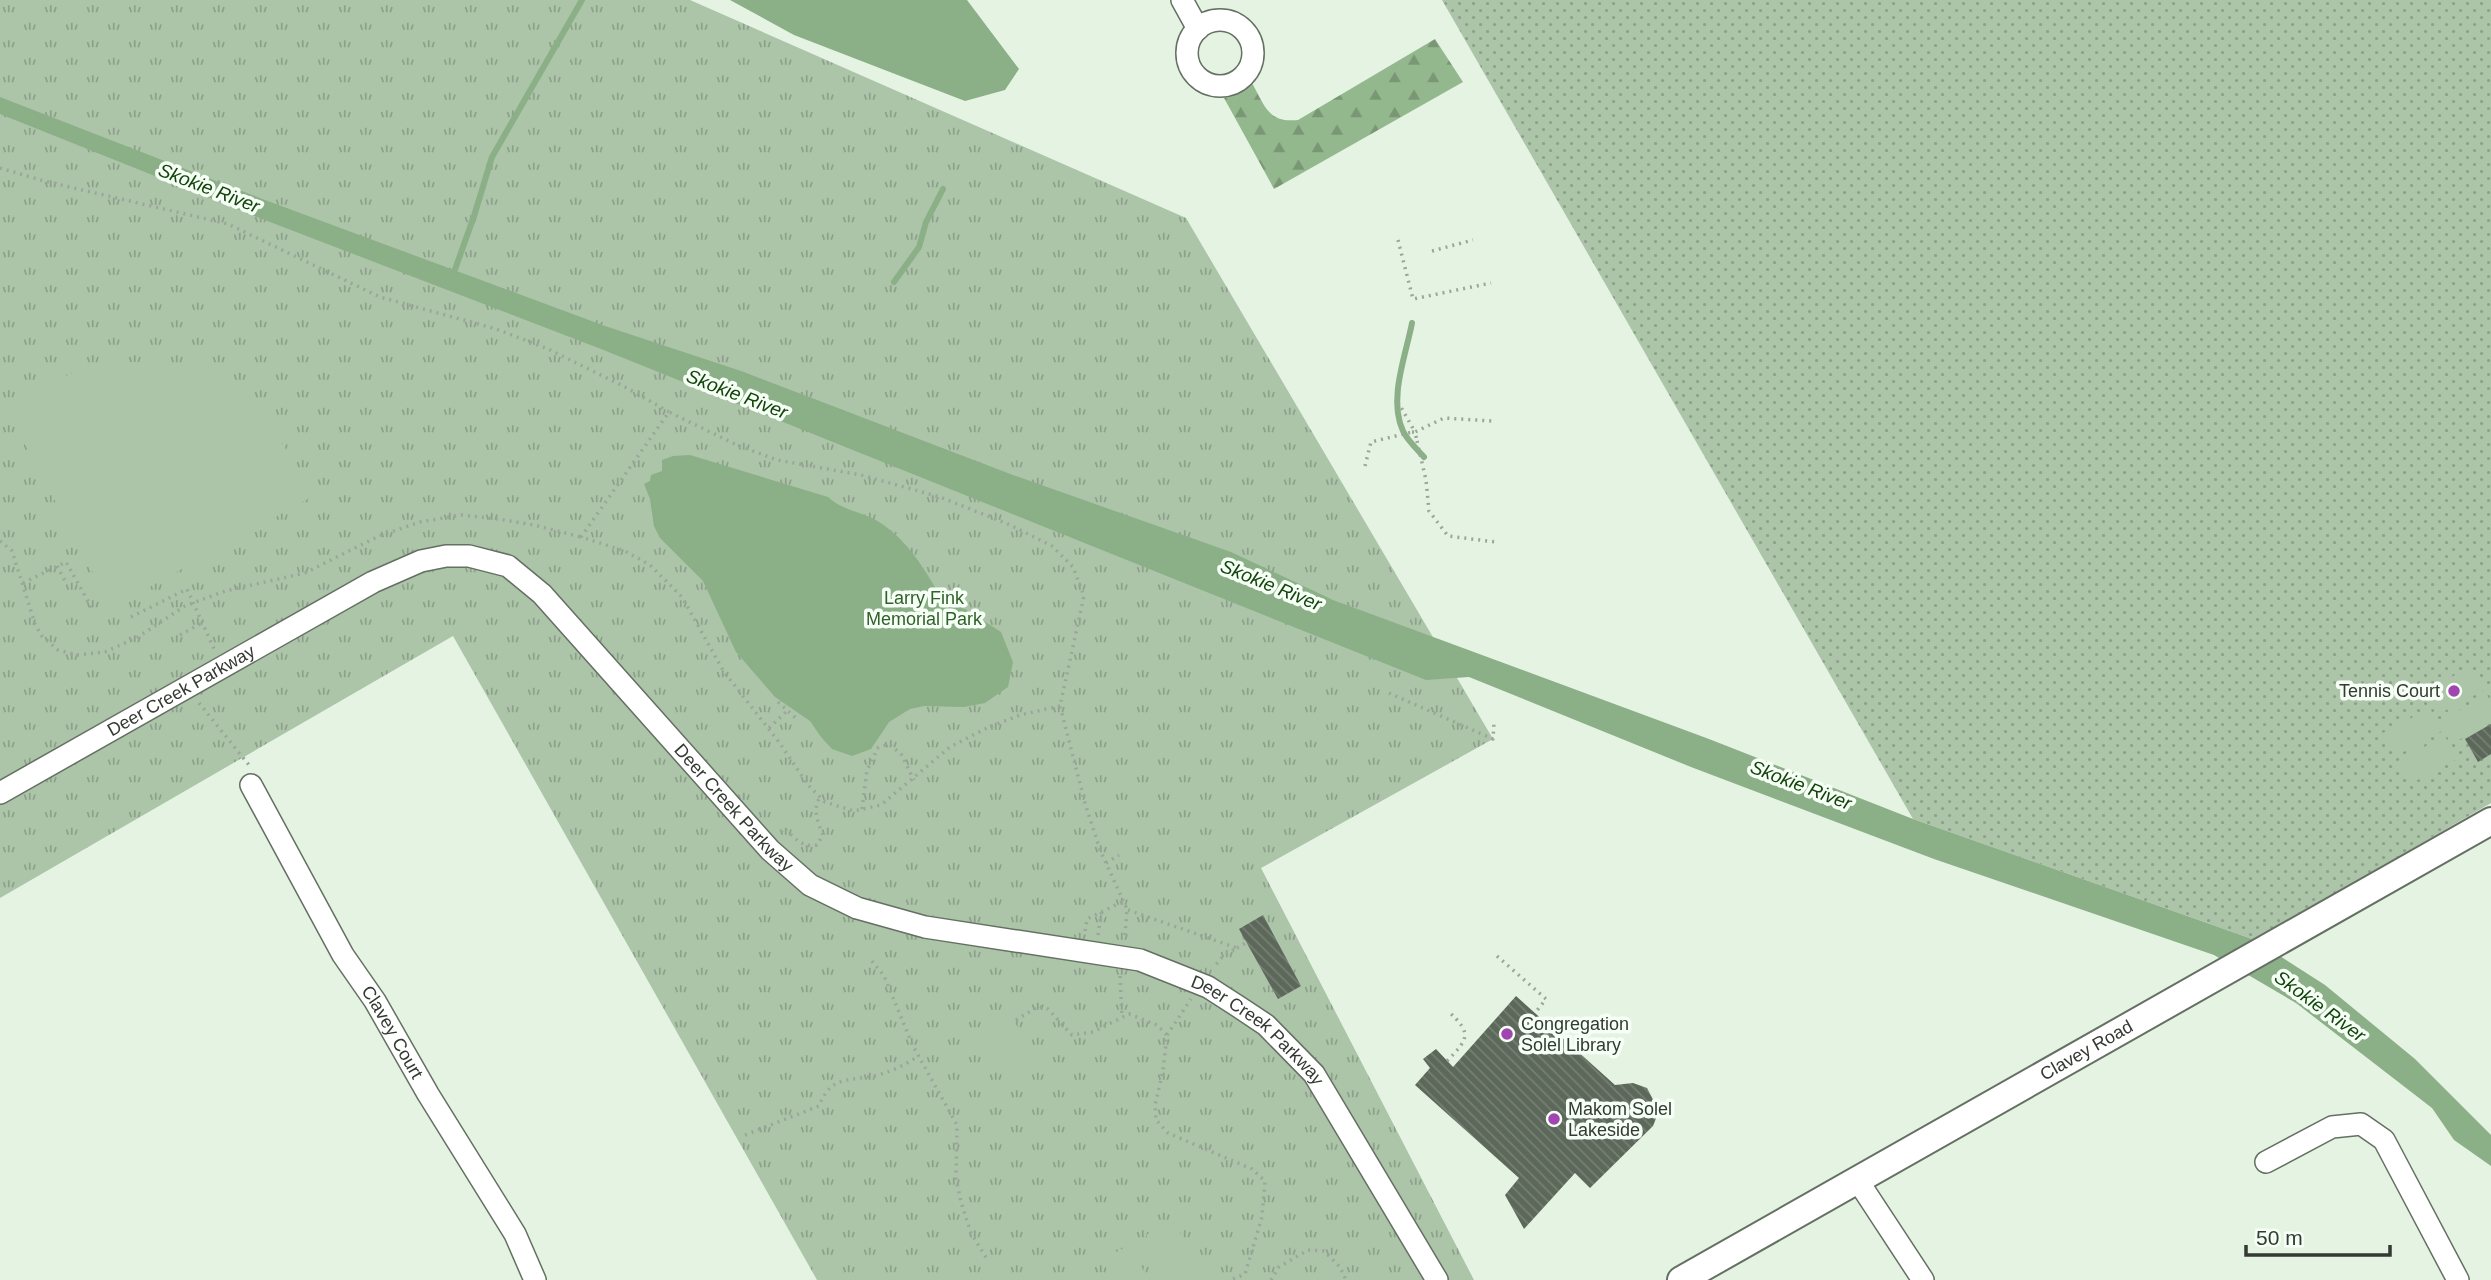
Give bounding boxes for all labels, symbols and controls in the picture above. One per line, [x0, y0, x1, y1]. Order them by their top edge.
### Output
water label: Skokie River [155, 159, 263, 217]
water label: Skokie River [683, 365, 791, 423]
water label: Skokie River [1218, 555, 1325, 615]
park label: Larry Fink Memorial Park [866, 588, 983, 629]
street label: Deer Creek Parkway [104, 641, 258, 740]
place label: Tennis Court [2339, 681, 2440, 701]
marker: Tennis Court [2446, 683, 2462, 699]
street label: Deer Creek Parkway [670, 740, 797, 876]
water label: Skokie River [1747, 756, 1855, 814]
water label: Skokie River [2271, 966, 2370, 1046]
street label: Deer Creek Parkway [1188, 971, 1328, 1088]
street label: Clavey Court [357, 982, 427, 1082]
place label: Congregation Solel Library [1521, 1014, 1629, 1055]
street label: Clavey Road [2037, 1016, 2136, 1084]
marker: Congregation Solel Library [1499, 1026, 1515, 1042]
place label: Makom Solel Lakeside [1568, 1099, 1672, 1140]
marker: Makom Solel Lakeside [1546, 1111, 1562, 1127]
scale bar [2246, 1214, 2390, 1258]
text: 50 m [2256, 1226, 2303, 1249]

